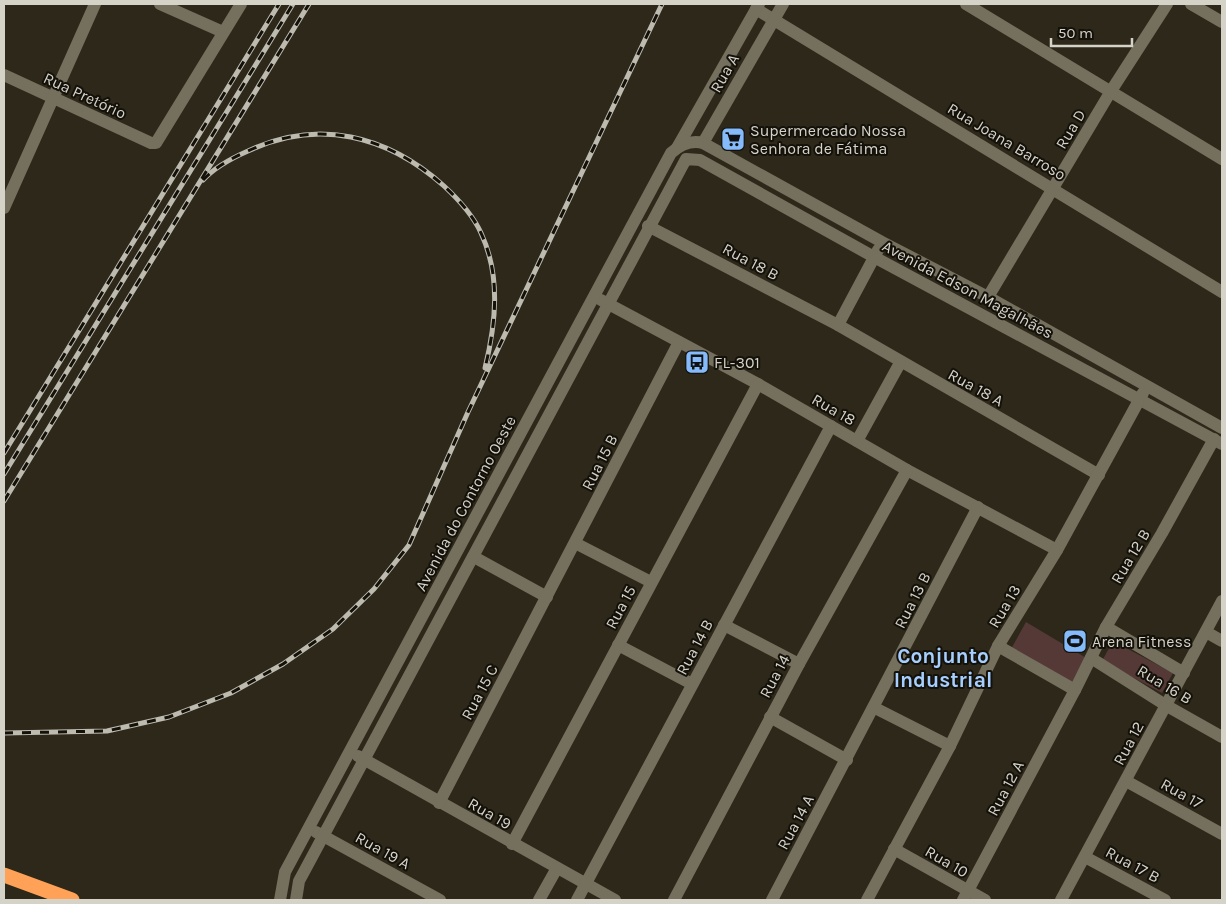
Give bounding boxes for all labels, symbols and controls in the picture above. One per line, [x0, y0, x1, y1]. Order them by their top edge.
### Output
scale bar [1051, 15, 1132, 47]
text: 50 m [1058, 24, 1093, 42]
street label: Rua A [706, 51, 743, 96]
street label: Rua Pretório [40, 68, 129, 123]
street label: Rua Joana Barroso [944, 99, 1069, 184]
street label: Rua D [1051, 106, 1090, 152]
place label: Supermercado Nossa Senhora de Fátima [750, 121, 906, 158]
supermarket icon: Supermercado Nossa Senhora de Fátima [720, 126, 746, 152]
street label: Avenida Edson Magalhães [879, 236, 1056, 343]
street label: Rua 18 B [719, 239, 782, 284]
bus stop icon: FL-301 [684, 349, 710, 375]
place label: FL-301 [714, 353, 760, 372]
street label: Rua 18 A [945, 365, 1007, 410]
street label: Rua 18 [809, 389, 859, 429]
street label: Avenida do Contorno Oeste [411, 412, 520, 594]
street label: Rua 15 B [577, 431, 622, 493]
street label: Rua 12 B [1107, 525, 1154, 587]
street label: Rua 13 B [890, 569, 935, 632]
street label: Rua 13 [984, 581, 1025, 631]
street label: Rua 15 [601, 582, 640, 632]
street label: Rua 14 B [672, 616, 717, 678]
sports icon: Arena Fitness [1062, 628, 1088, 654]
place label: Arena Fitness [1092, 632, 1191, 651]
district label: Conjunto Industrial [894, 644, 992, 692]
street label: Rua 14 [755, 651, 794, 701]
street label: Rua 15 C [457, 661, 502, 723]
street label: Rua 16 B [1134, 661, 1195, 708]
street label: Rua 12 [1109, 718, 1148, 768]
street label: Rua 12 A [983, 757, 1028, 819]
street label: Rua 17 [1158, 774, 1206, 813]
street label: Rua 14 A [773, 792, 818, 853]
street label: Rua 19 [465, 794, 515, 833]
street label: Rua 19 A [352, 828, 413, 873]
street label: Rua 10 [922, 841, 972, 881]
street label: Rua 17 B [1102, 842, 1163, 887]

